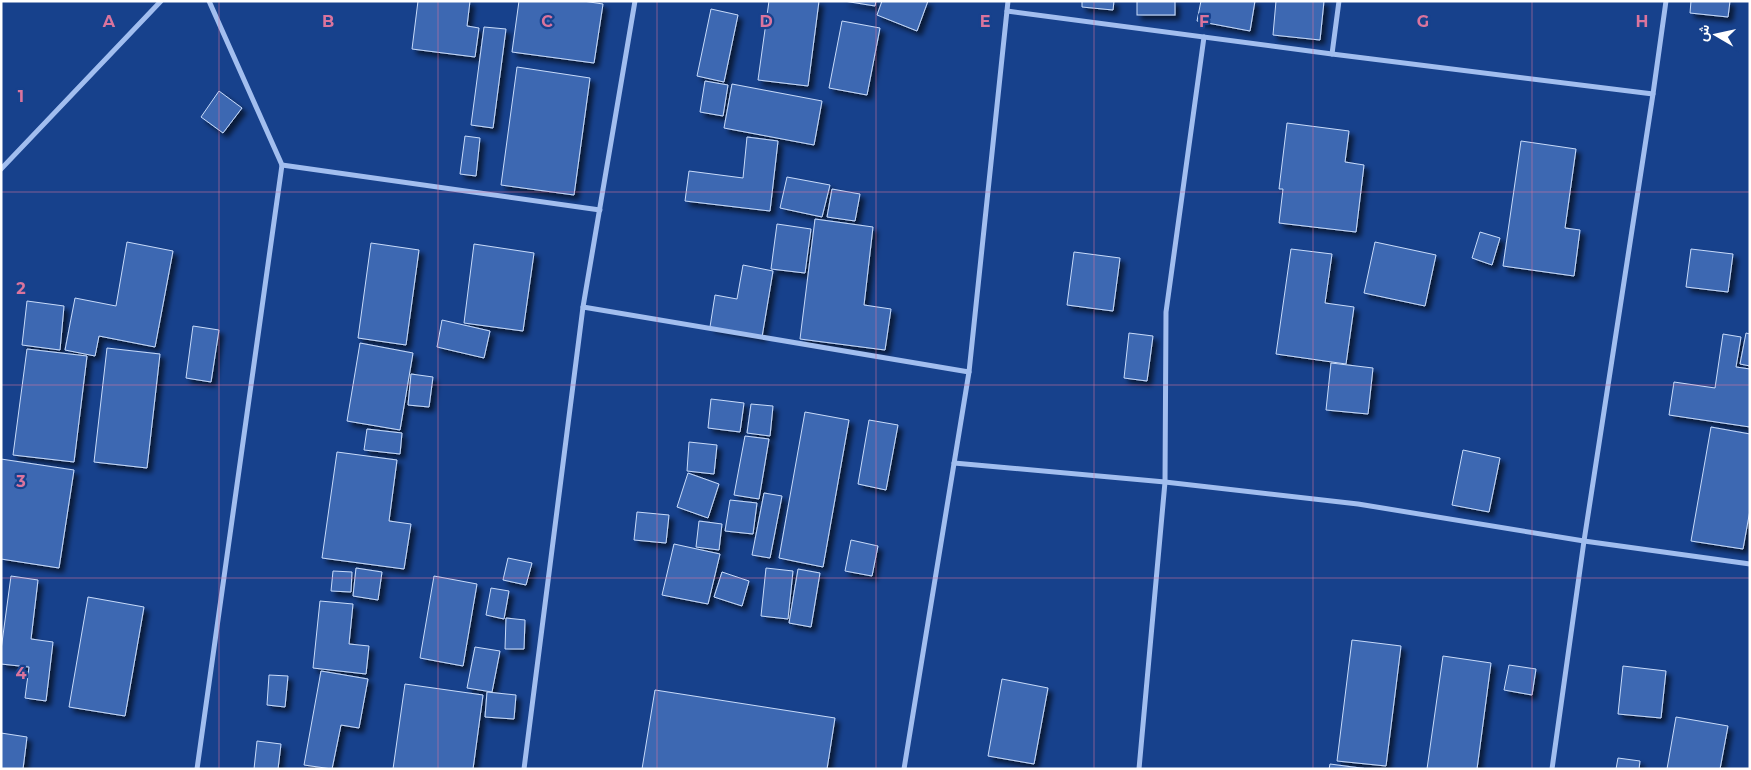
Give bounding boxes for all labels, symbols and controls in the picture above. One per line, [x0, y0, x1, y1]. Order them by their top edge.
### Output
north arrow [1691, 10, 1741, 60]
text: A [102, 12, 116, 31]
text: B [322, 12, 334, 31]
text: C [541, 12, 553, 31]
text: D [759, 12, 773, 31]
text: E [980, 12, 990, 31]
text: F [1199, 12, 1209, 31]
text: G [1417, 12, 1429, 31]
text: H [1636, 12, 1648, 31]
text: ش [1693, 23, 1713, 43]
text: 1 [18, 87, 24, 106]
text: 2 [16, 279, 26, 298]
text: 3 [15, 472, 26, 491]
text: 4 [15, 664, 27, 683]

